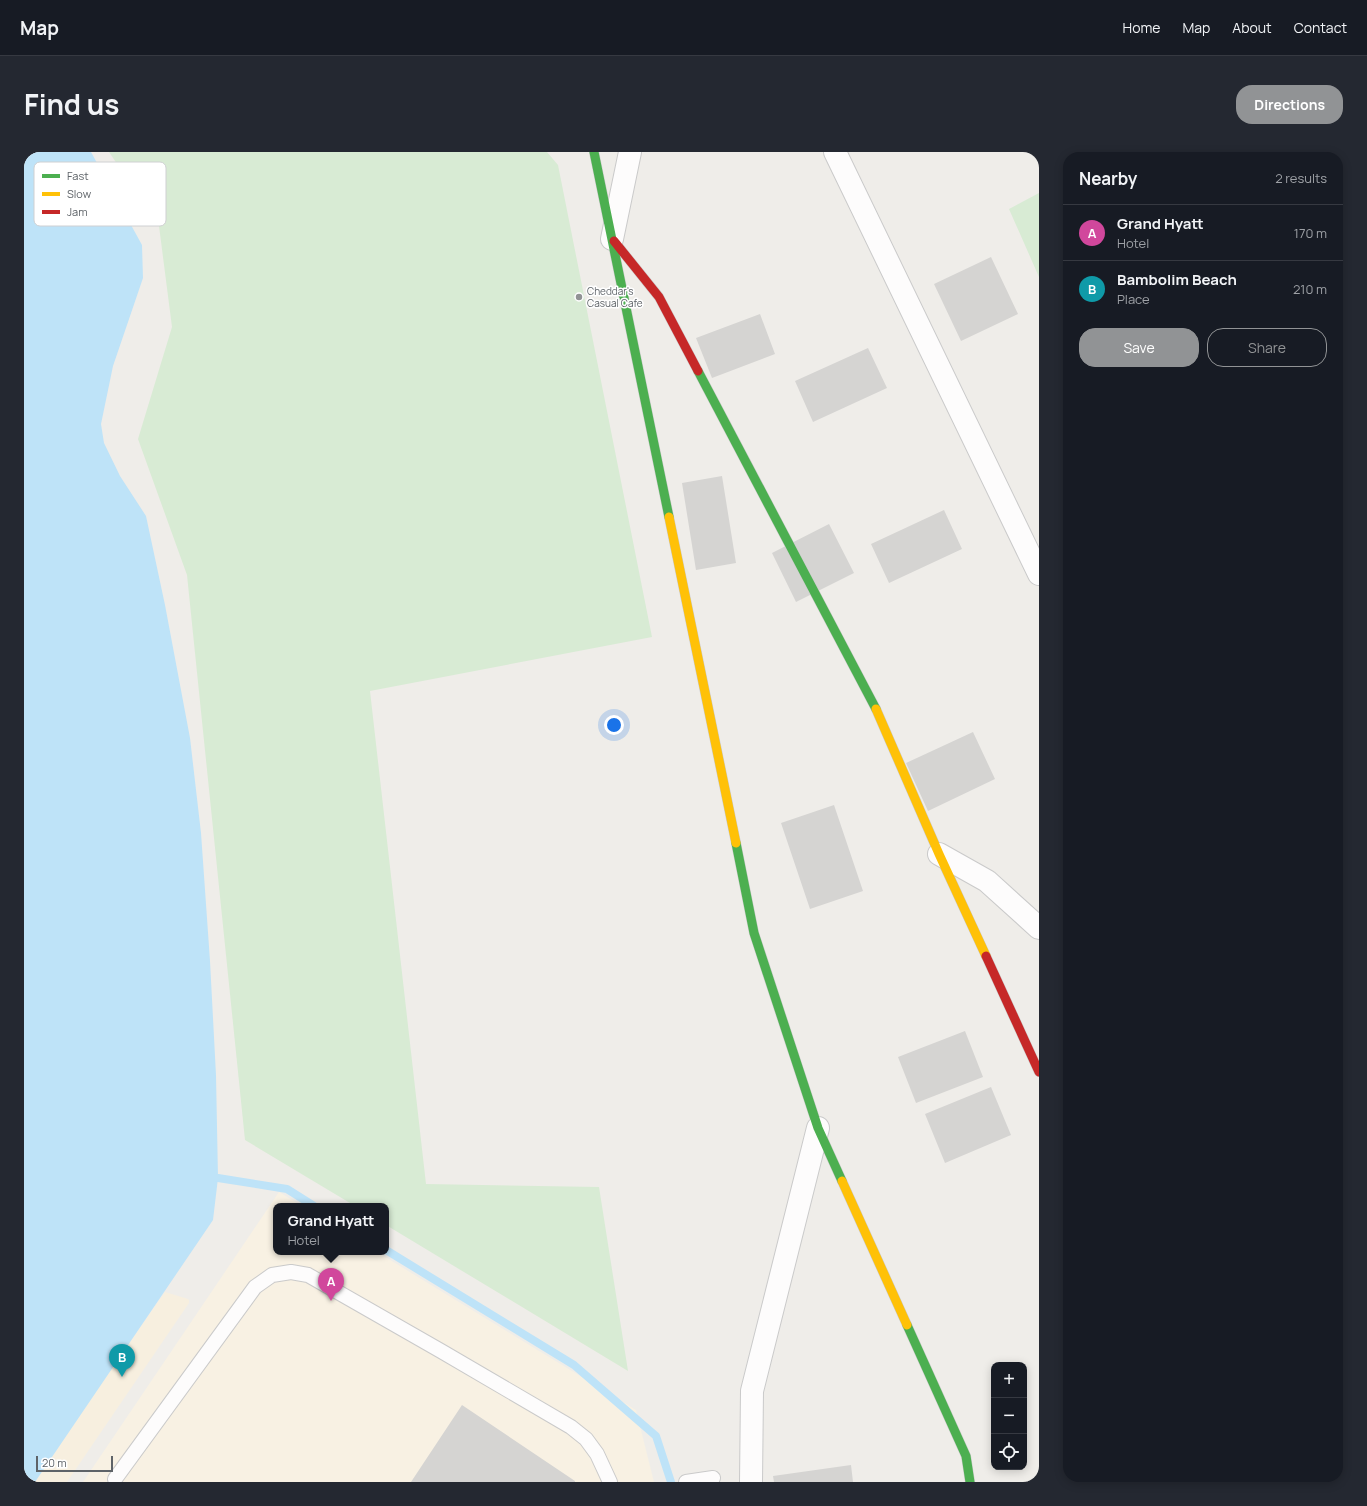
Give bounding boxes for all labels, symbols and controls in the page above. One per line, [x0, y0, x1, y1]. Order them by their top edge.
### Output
text: Map [20, 15, 59, 41]
text: Home [1123, 18, 1160, 37]
text: Map [1182, 18, 1210, 37]
text: About [1232, 18, 1272, 37]
text: Contact [1294, 18, 1347, 37]
text: Find us [24, 85, 119, 123]
button: Directions [1236, 85, 1343, 124]
legend [34, 162, 166, 226]
text: Nearby [1079, 167, 1137, 190]
text: Fast [67, 168, 89, 183]
text: 2 results [1275, 169, 1327, 187]
text: Slow [67, 186, 92, 201]
text: Jam [67, 204, 88, 219]
text: Grand Hyatt [1117, 213, 1204, 234]
text: A [1088, 224, 1096, 242]
text: 170 m [1294, 224, 1327, 242]
text: Hotel [1117, 234, 1149, 252]
text: Bambolim Beach [1117, 269, 1237, 290]
text: B [1088, 280, 1096, 298]
text: 210 m [1293, 280, 1327, 298]
place label: Cheddar's Casual Cafe [587, 284, 643, 310]
text: Place [1117, 290, 1150, 308]
marker: Cheddar's Casual Cafe [574, 292, 584, 302]
button: Save [1079, 328, 1199, 367]
button: Share [1207, 328, 1327, 367]
your location [604, 715, 624, 735]
popup [273, 1203, 389, 1255]
text: Grand Hyatt [288, 1210, 374, 1231]
text: Hotel [288, 1231, 320, 1249]
pin: A [318, 1268, 344, 1301]
pin: B [109, 1344, 135, 1377]
map controls [991, 1362, 1027, 1470]
button: + [991, 1362, 1027, 1398]
button: − [991, 1398, 1027, 1434]
button: locate [991, 1434, 1027, 1470]
scale bar [36, 1454, 113, 1473]
text: 20 m [42, 1455, 67, 1470]

